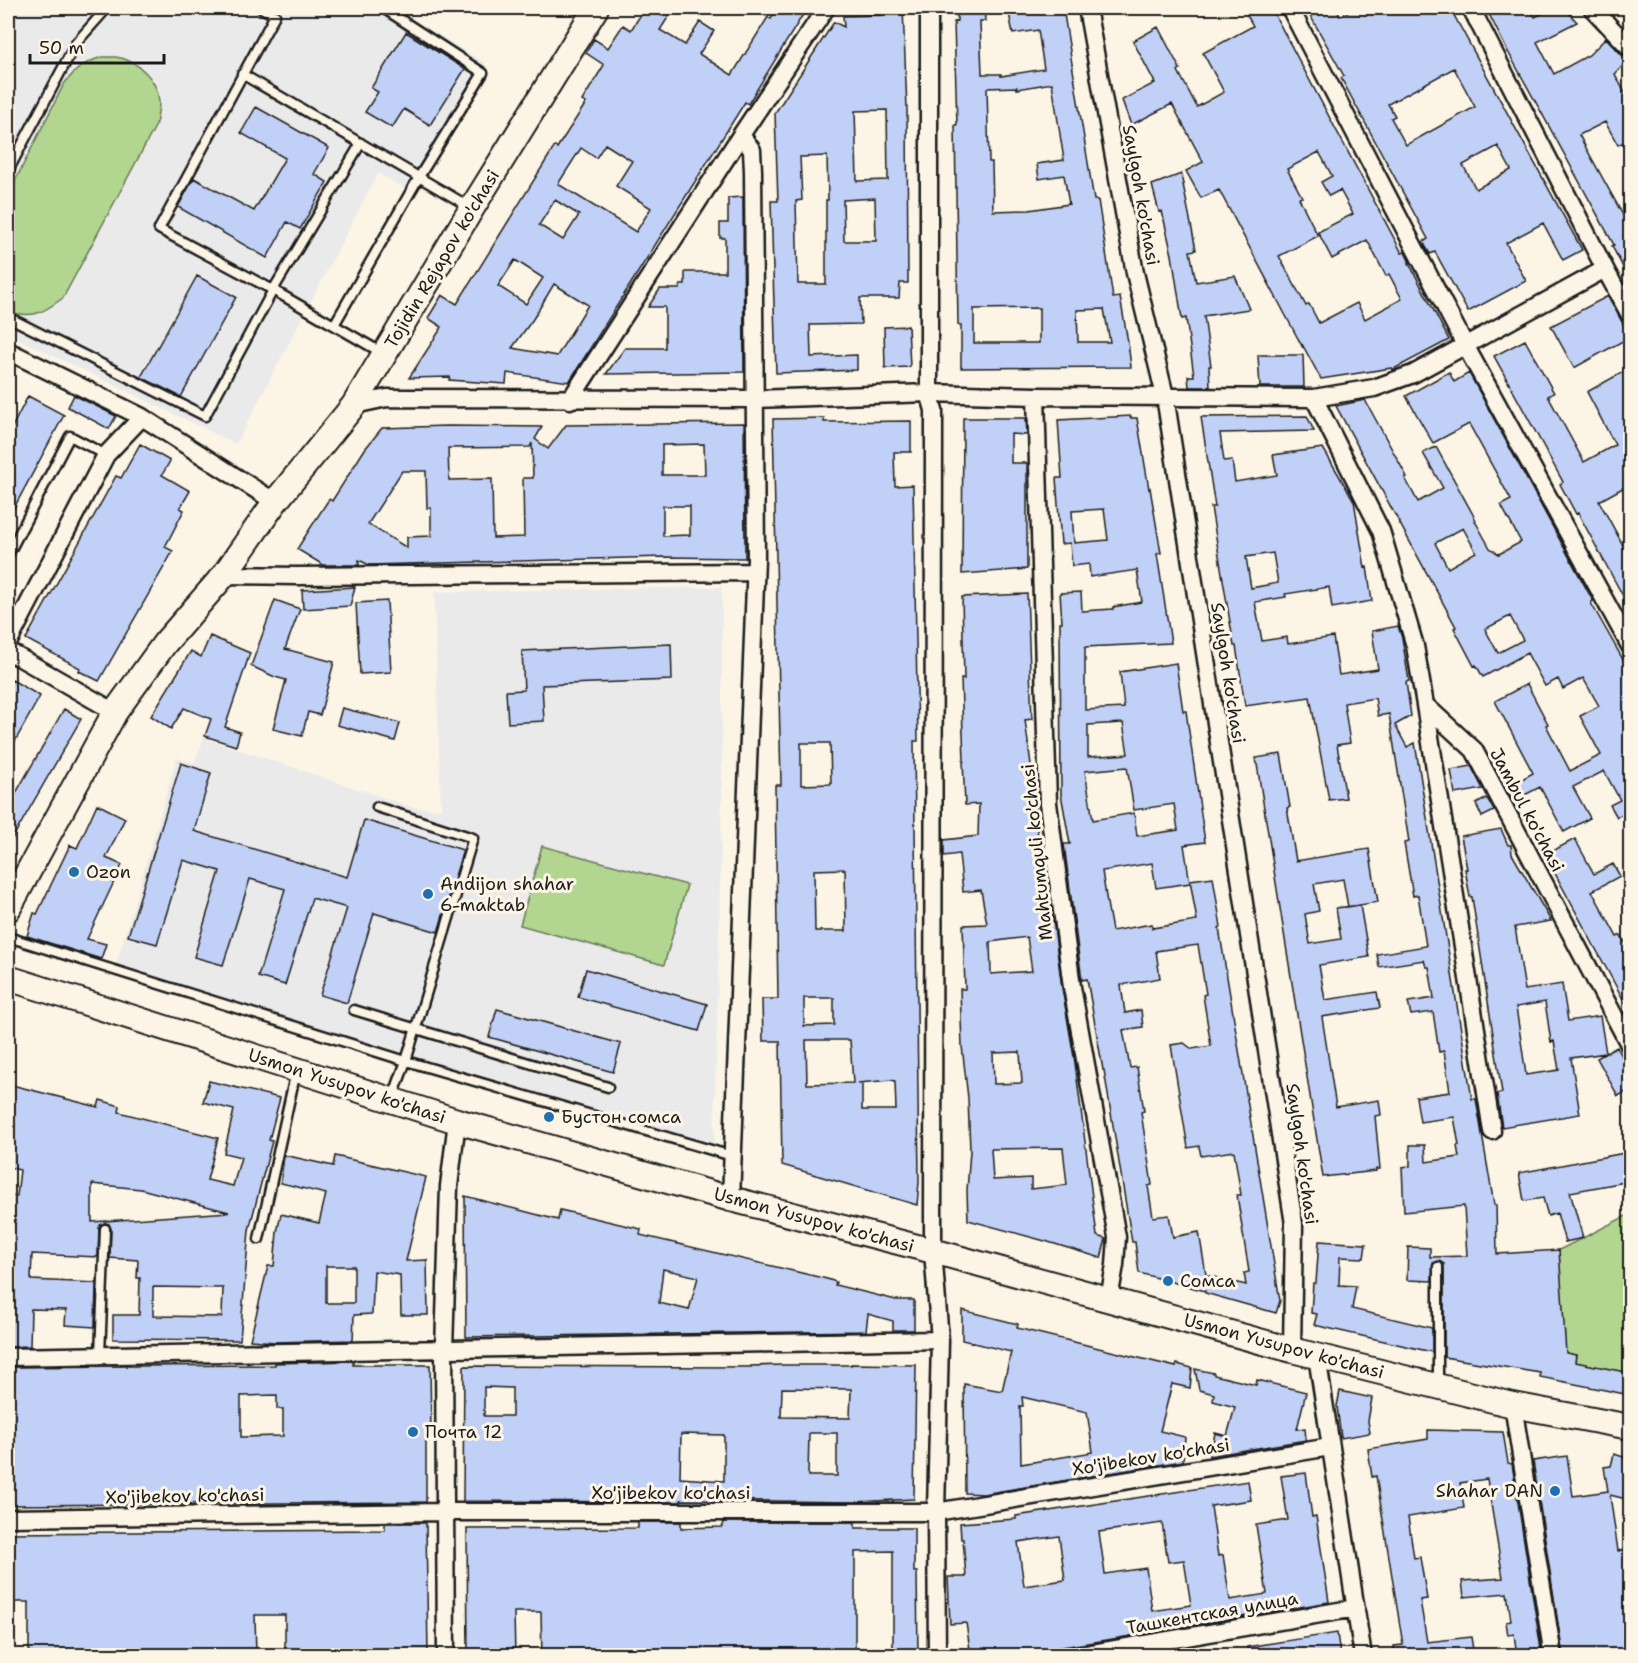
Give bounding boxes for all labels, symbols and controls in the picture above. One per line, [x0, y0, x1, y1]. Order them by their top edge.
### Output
scale bar [30, 27, 164, 65]
text: 50 m [39, 36, 84, 60]
street label: Saylgoh ko'chasi [1117, 123, 1165, 267]
street label: Tojidin Rejapov ko'chasi [379, 165, 505, 353]
street label: Saylgoh ko'chasi [1205, 601, 1251, 745]
street label: Jambul ko'chasi [1484, 744, 1570, 876]
street label: Mahtumquli ko'chasi [1016, 762, 1058, 942]
place label: Ozon [86, 860, 131, 884]
marker: Ozon [67, 865, 81, 879]
place label: Andijon shahar 6-maktab [440, 872, 574, 917]
marker: Andijon shahar 6-maktab [421, 887, 435, 901]
street label: Usmon Yusupov ko'chasi [245, 1043, 449, 1129]
street label: Saylgoh ko'chasi [1280, 1082, 1324, 1226]
place label: Бустон сомса [561, 1105, 681, 1129]
marker: Бустон сомса [542, 1110, 556, 1124]
street label: Usmon Yusupov ko'chasi [711, 1182, 917, 1258]
place label: Сомса [1180, 1269, 1235, 1293]
marker: Сомса [1161, 1274, 1175, 1288]
street label: Usmon Yusupov ko'chasi [1181, 1308, 1387, 1384]
place label: Почта 12 [425, 1420, 502, 1444]
marker: Почта 12 [406, 1425, 420, 1439]
street label: Xo'jibekov ko'chasi [1071, 1433, 1231, 1481]
place label: Shahar DAN [1436, 1479, 1543, 1503]
street label: Xo'jibekov ko'chasi [591, 1481, 751, 1505]
street label: Xo'jibekov ko'chasi [105, 1483, 265, 1509]
marker: Shahar DAN [1548, 1484, 1562, 1498]
street label: Ташкентская улица [1124, 1586, 1300, 1640]

